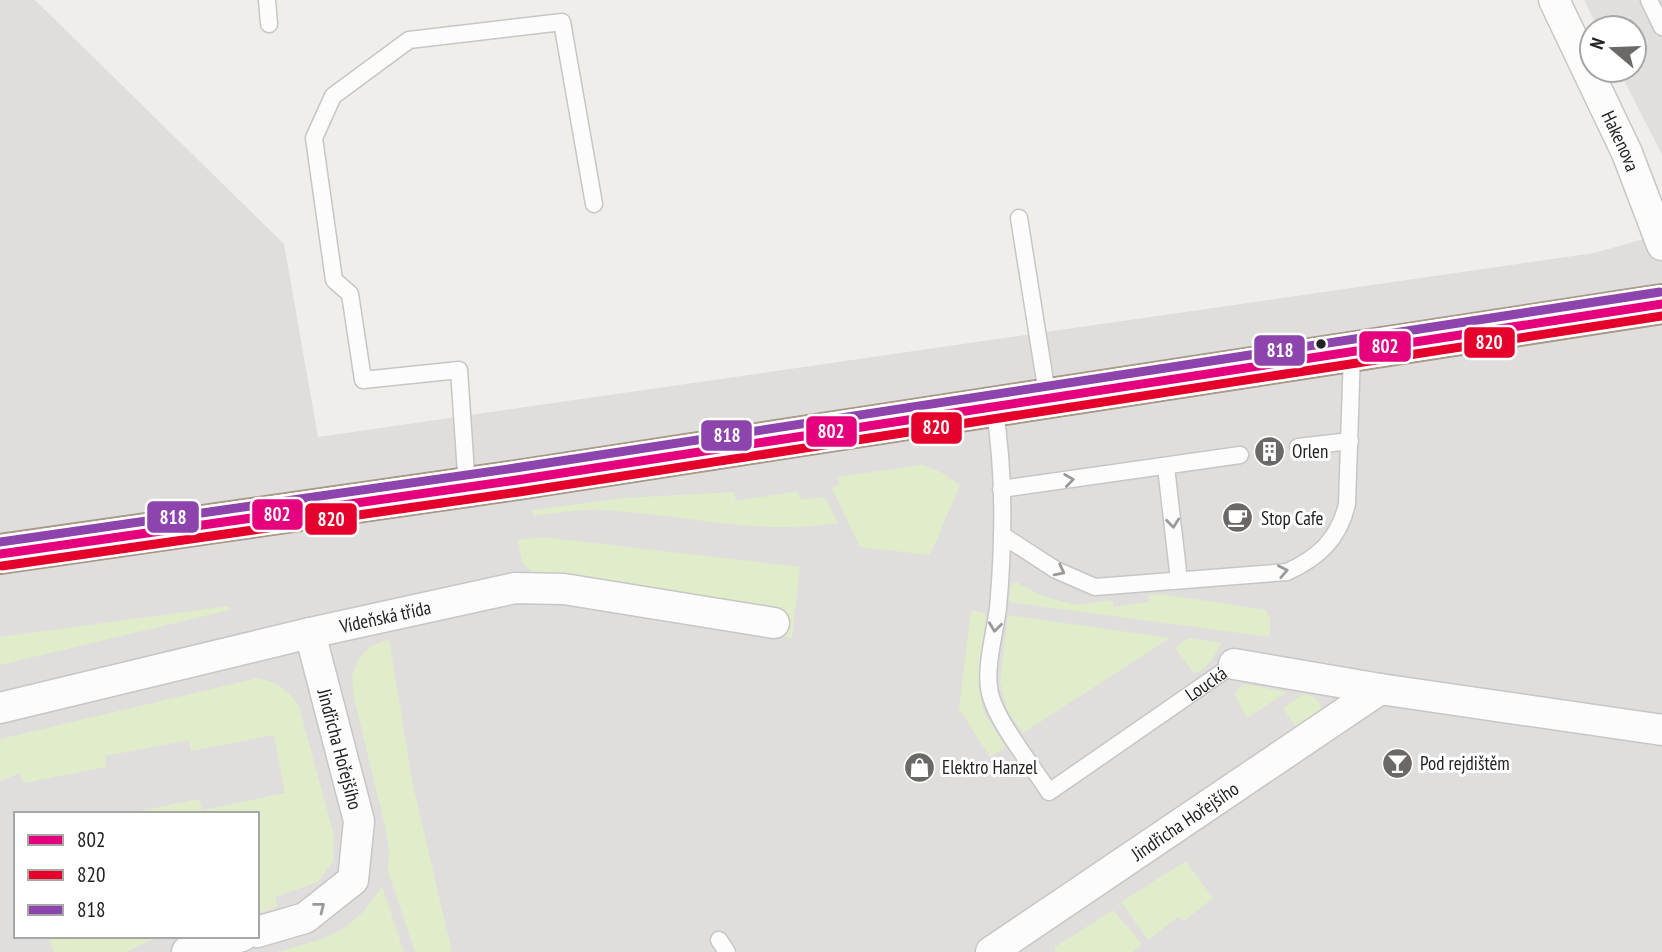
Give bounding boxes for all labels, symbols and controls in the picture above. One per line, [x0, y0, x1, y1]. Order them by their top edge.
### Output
north arrow [1578, 14, 1648, 84]
text: N [1584, 35, 1610, 52]
street label: Hakenova [1597, 107, 1645, 175]
line badge: 820 [1463, 326, 1516, 359]
line badge: 802 [1358, 330, 1412, 363]
text: 820 [1475, 330, 1503, 354]
line badge: 818 [1253, 334, 1306, 367]
text: 802 [1371, 334, 1399, 358]
unlabelled marker [1314, 337, 1328, 351]
text: 818 [1266, 338, 1294, 362]
line badge: 820 [910, 411, 963, 445]
line badge: 802 [805, 415, 858, 448]
text: 820 [922, 415, 950, 439]
line badge: 818 [700, 419, 753, 452]
text: 802 [817, 419, 845, 443]
text: 818 [713, 423, 741, 447]
building icon: Orlen [1252, 434, 1286, 468]
place label: Orlen [1292, 439, 1328, 463]
one-way arrow [1063, 473, 1075, 488]
line badge: 802 [251, 498, 304, 531]
line badge: 818 [146, 500, 200, 534]
cafe icon: Stop Cafe [1221, 501, 1255, 535]
text: 802 [263, 502, 291, 526]
line badge: 820 [304, 502, 358, 536]
text: 818 [159, 505, 187, 529]
place label: Stop Cafe [1261, 506, 1323, 530]
text: 820 [317, 507, 345, 531]
one-way arrow [1165, 517, 1180, 529]
one-way arrow [1053, 562, 1065, 576]
one-way arrow [1277, 564, 1289, 579]
street label: Vídeňská třída [337, 595, 433, 638]
one-way arrow [988, 621, 1003, 633]
street label: Loucká [1180, 661, 1231, 706]
street label: Jindřicha Hořejšího [312, 685, 368, 812]
bar icon: Pod rejdištěm [1380, 746, 1414, 780]
shop icon: Elektro Hanzel [902, 750, 936, 784]
place label: Pod rejdištěm [1420, 751, 1510, 775]
place label: Elektro Hanzel [942, 755, 1038, 779]
street label: Jindřicha Hořejšího [1126, 776, 1243, 866]
legend [14, 812, 259, 938]
text: 802 [77, 826, 105, 853]
text: 820 [77, 861, 105, 888]
text: 818 [77, 896, 105, 923]
one-way arrow [312, 902, 324, 915]

